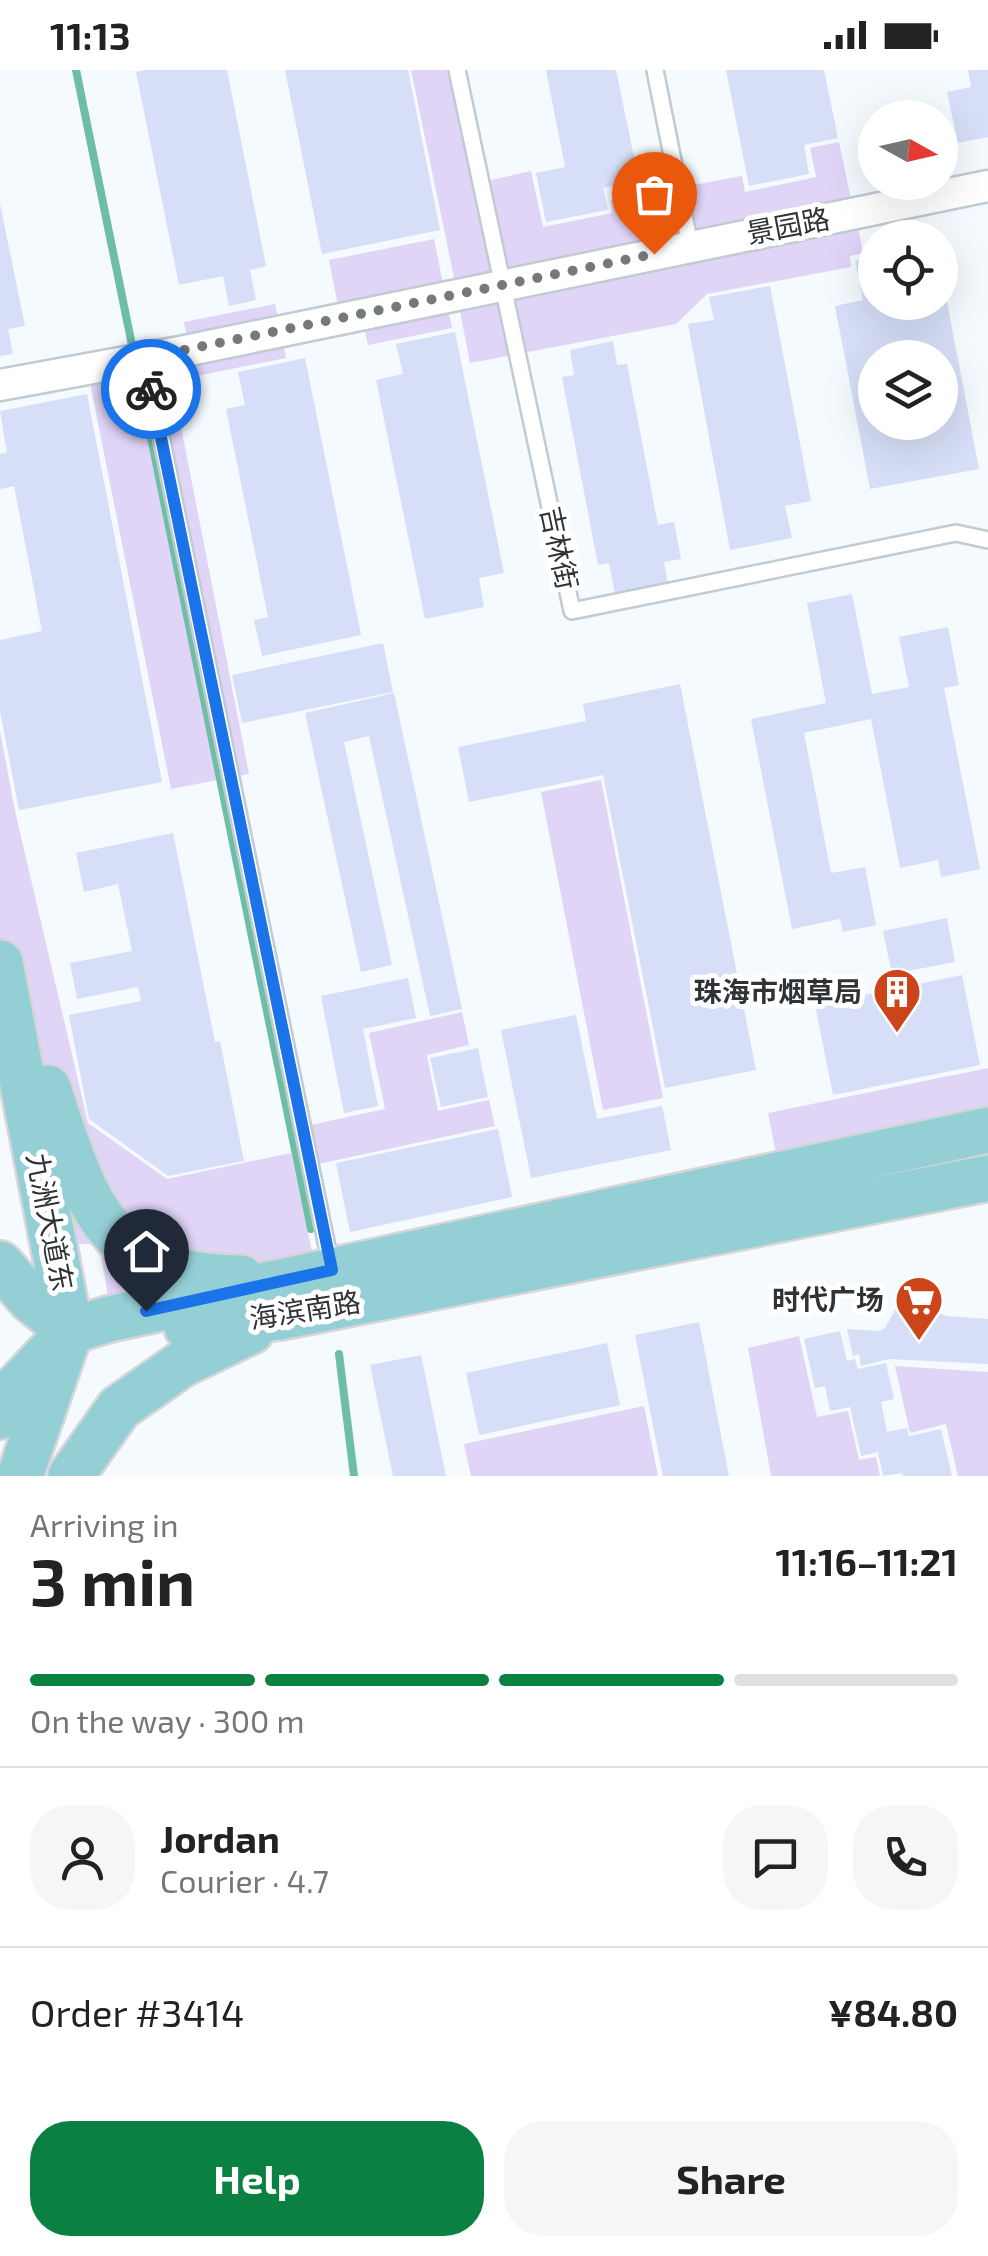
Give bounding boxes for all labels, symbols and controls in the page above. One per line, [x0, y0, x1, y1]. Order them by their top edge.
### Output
text: 11:13 [50, 12, 131, 58]
north arrow [858, 100, 958, 200]
map controls [858, 100, 958, 440]
pin [612, 152, 697, 255]
icon: bag [627, 167, 682, 222]
street label: 景园路 [743, 200, 832, 250]
button: locate [858, 220, 958, 320]
courier [101, 339, 201, 439]
button: layers [858, 340, 958, 440]
icon: bike [124, 362, 179, 417]
street label: 吉林街 [535, 503, 585, 592]
building icon: 珠海市烟草局 [871, 966, 923, 1034]
place label: 珠海市烟草局 [694, 974, 862, 1008]
street label: 九洲大道东 [21, 1150, 81, 1294]
pin [104, 1209, 189, 1312]
icon: home [119, 1224, 174, 1279]
supermarket icon: 时代广场 [893, 1274, 945, 1342]
place label: 时代广场 [772, 1282, 884, 1316]
street label: 海滨南路 [247, 1283, 363, 1335]
text: Arriving in [30, 1505, 179, 1543]
text: 11:16–11:21 [775, 1538, 958, 1584]
text: 3 min [30, 1541, 195, 1619]
text: On the way · 300 m [30, 1701, 304, 1739]
button: person [30, 1805, 135, 1910]
button: chat [723, 1805, 828, 1910]
button: phone [853, 1805, 958, 1910]
text: Jordan [160, 1815, 280, 1861]
text: Courier · 4.7 [160, 1861, 329, 1899]
text: Order #3414 [30, 1989, 244, 2035]
text: ¥84.80 [828, 1989, 958, 2035]
button: Help [30, 2121, 484, 2236]
button: Share [504, 2121, 958, 2236]

